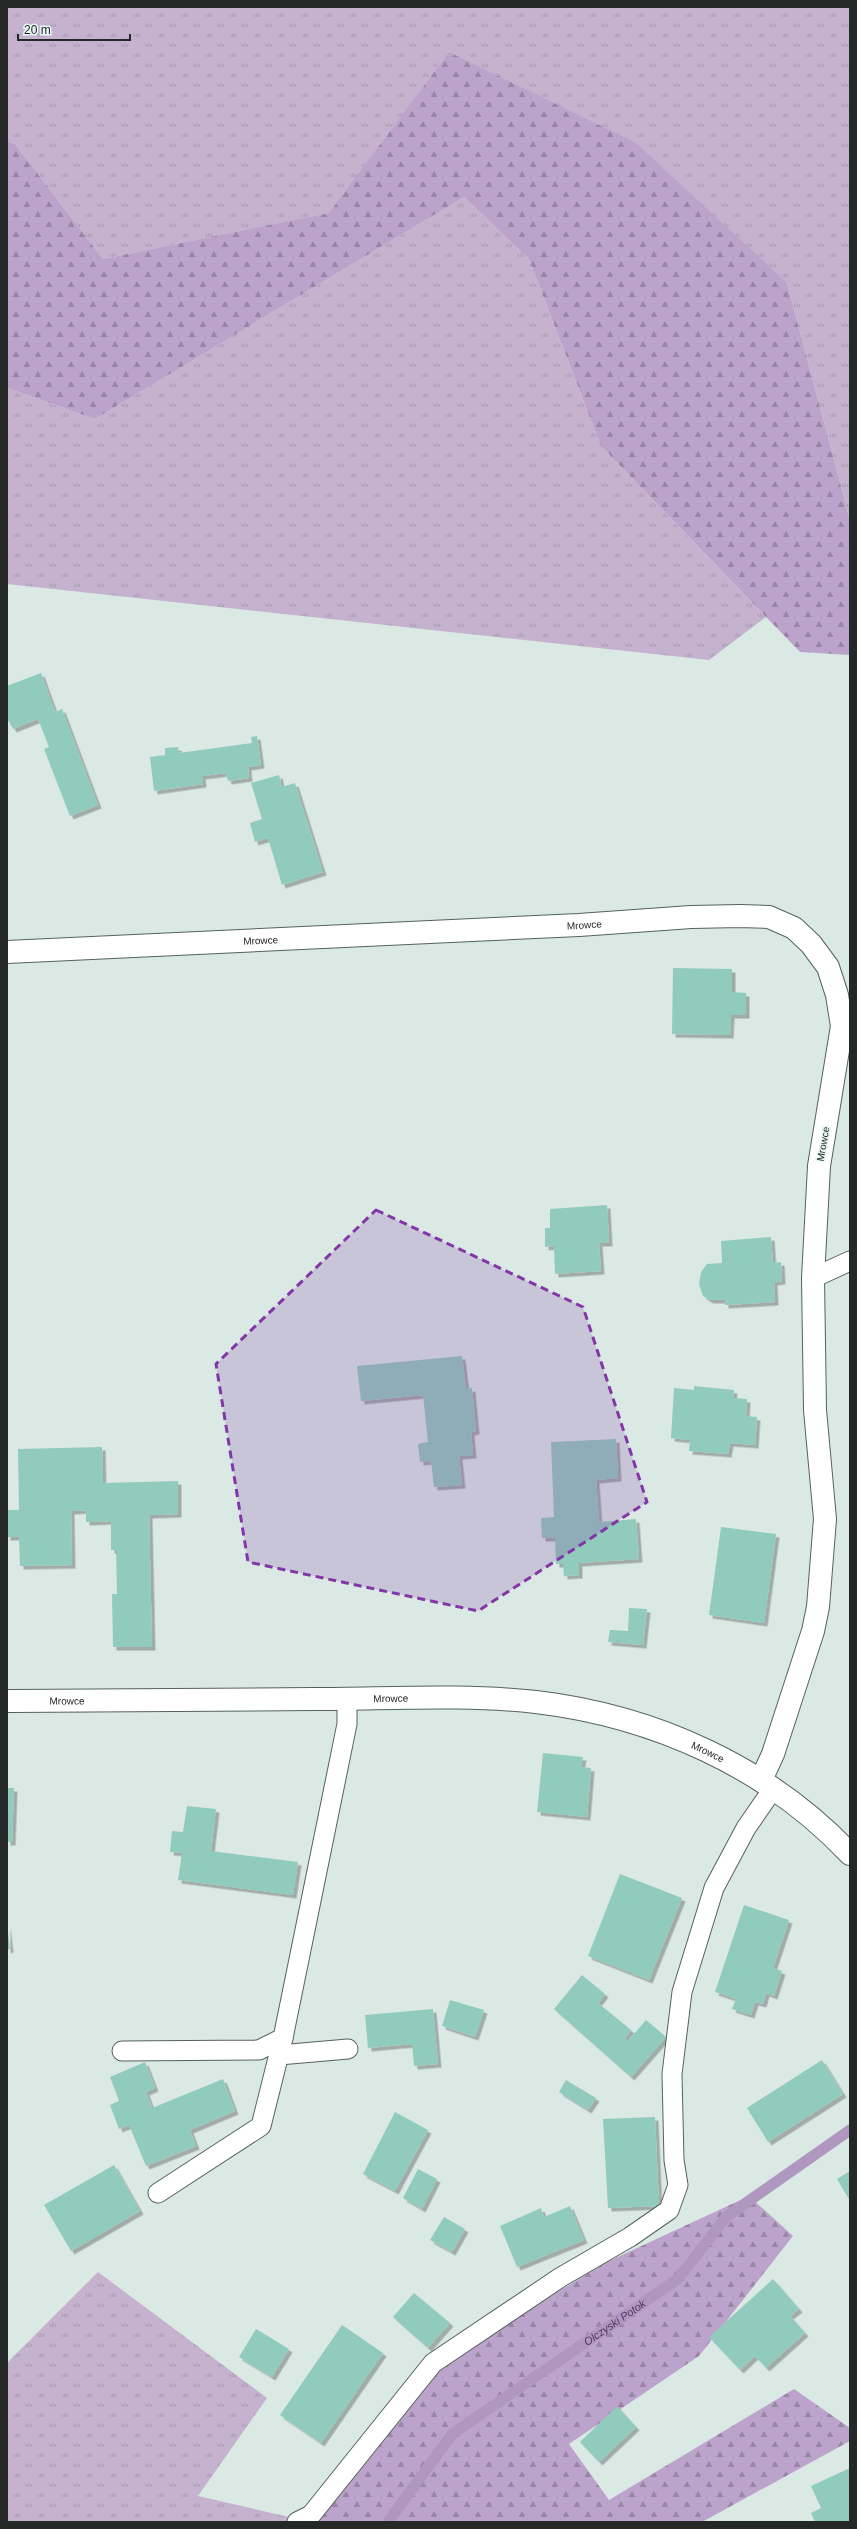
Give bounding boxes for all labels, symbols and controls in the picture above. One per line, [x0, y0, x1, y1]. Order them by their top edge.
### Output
scale bar [18, 16, 130, 42]
text: 20 m [24, 23, 51, 37]
street label: Mrowce [567, 918, 603, 931]
street label: Mrowce [243, 934, 279, 946]
street label: Mrowce [815, 1125, 832, 1162]
street label: Mrowce [373, 1692, 409, 1704]
street label: Mrowce [49, 1695, 85, 1706]
street label: Mrowce [690, 1739, 727, 1764]
water label: Olczyski Potok [581, 2297, 648, 2348]

